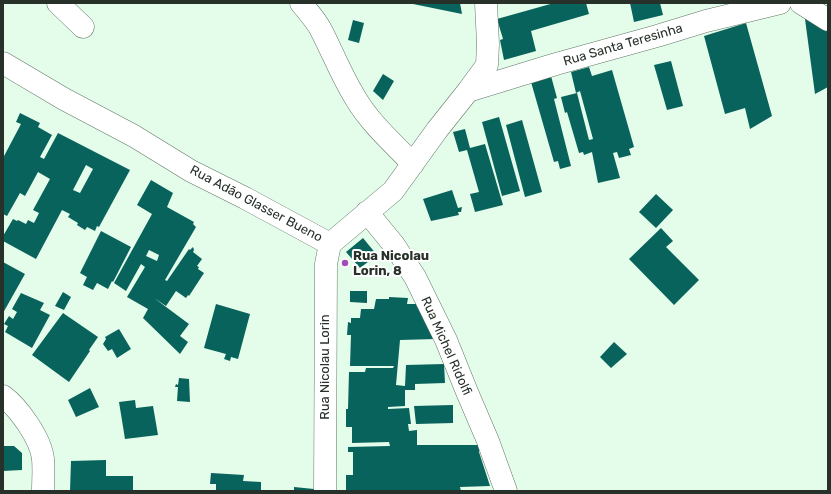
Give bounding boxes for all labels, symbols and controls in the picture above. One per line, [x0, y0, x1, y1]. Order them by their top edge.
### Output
street label: Rua Santa Teresinha [561, 20, 685, 70]
street label: Rua Adão Glasser Bueno [187, 162, 325, 246]
place label: Rua Nicolau Lorin, 8 [353, 248, 429, 279]
marker: Rua Nicolau Lorin, 8 [340, 258, 350, 268]
street label: Rua Michel Ridolfi [417, 294, 475, 398]
street label: Rua Nicolau Lorin [317, 314, 333, 420]

